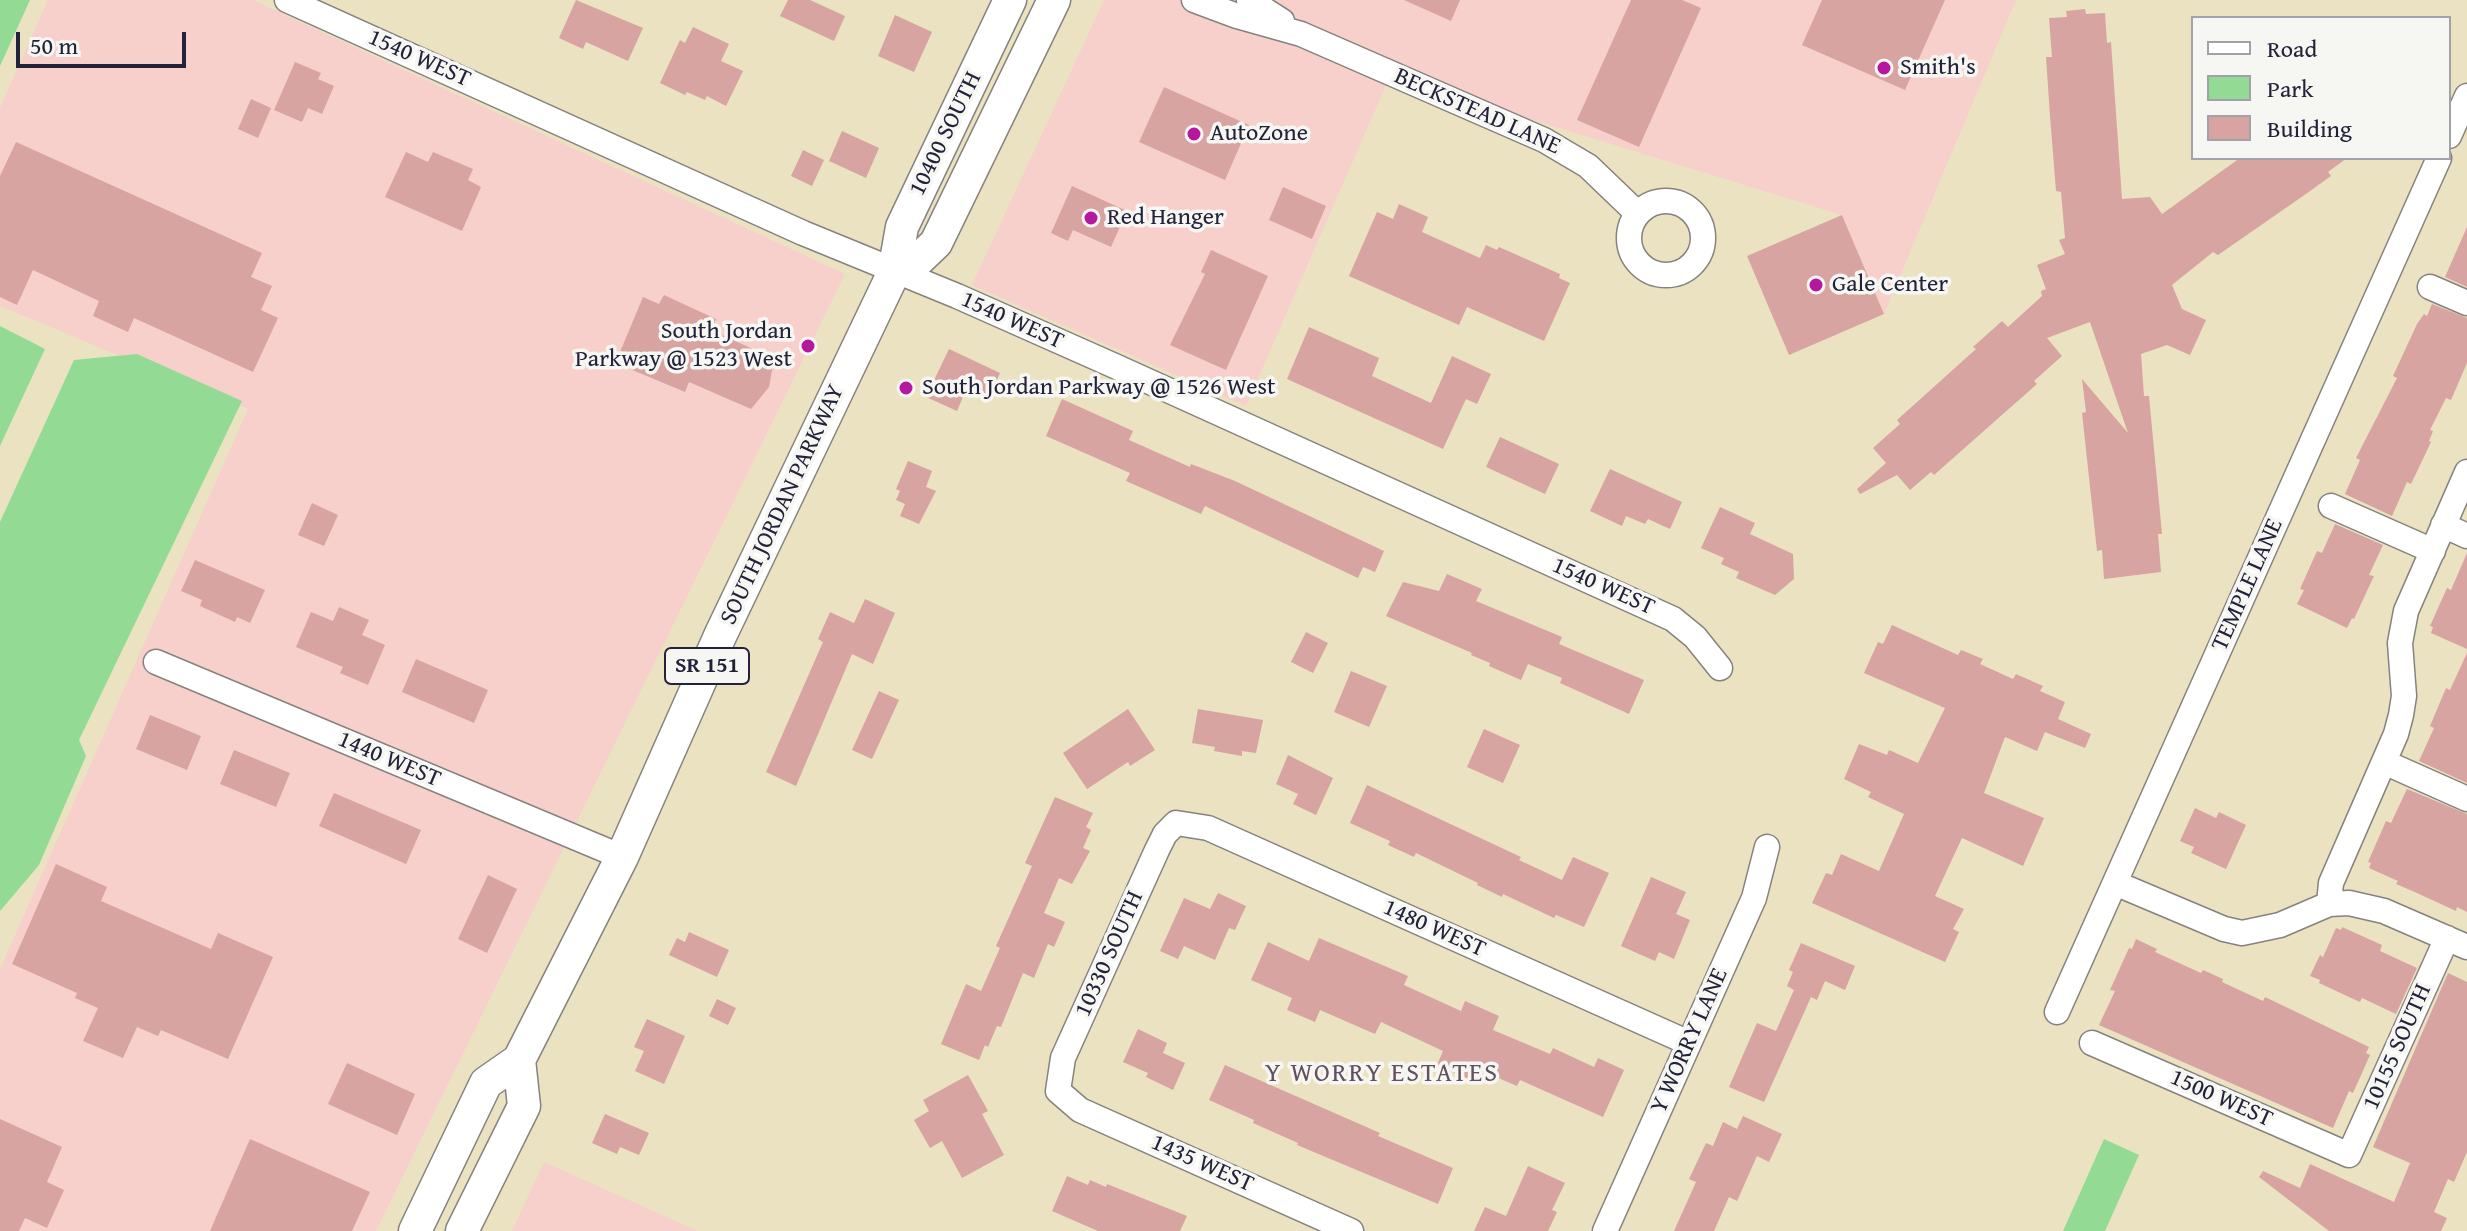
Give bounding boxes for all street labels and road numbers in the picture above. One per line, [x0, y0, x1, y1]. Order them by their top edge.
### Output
street label: 1540 WEST [363, 24, 475, 94]
street label: BECKSTEAD LANE [1389, 62, 1565, 162]
street label: 10400 SOUTH [904, 67, 988, 201]
street label: 1540 WEST [956, 286, 1068, 356]
street label: SOUTH JORDAN PARKWAY [715, 380, 851, 630]
street label: TEMPLE LANE [2206, 515, 2290, 655]
street label: 1540 WEST [1547, 552, 1659, 622]
road number: SR 151 [665, 648, 749, 684]
street label: 1440 WEST [333, 725, 445, 795]
street label: 10330 SOUTH [1069, 887, 1151, 1021]
street label: 1480 WEST [1378, 894, 1490, 964]
street label: Y WORRY LANE [1645, 964, 1735, 1118]
street label: 10155 SOUTH [2357, 980, 2439, 1114]
street label: 1500 WEST [2165, 1064, 2277, 1134]
street label: 1435 WEST [1146, 1129, 1258, 1199]

